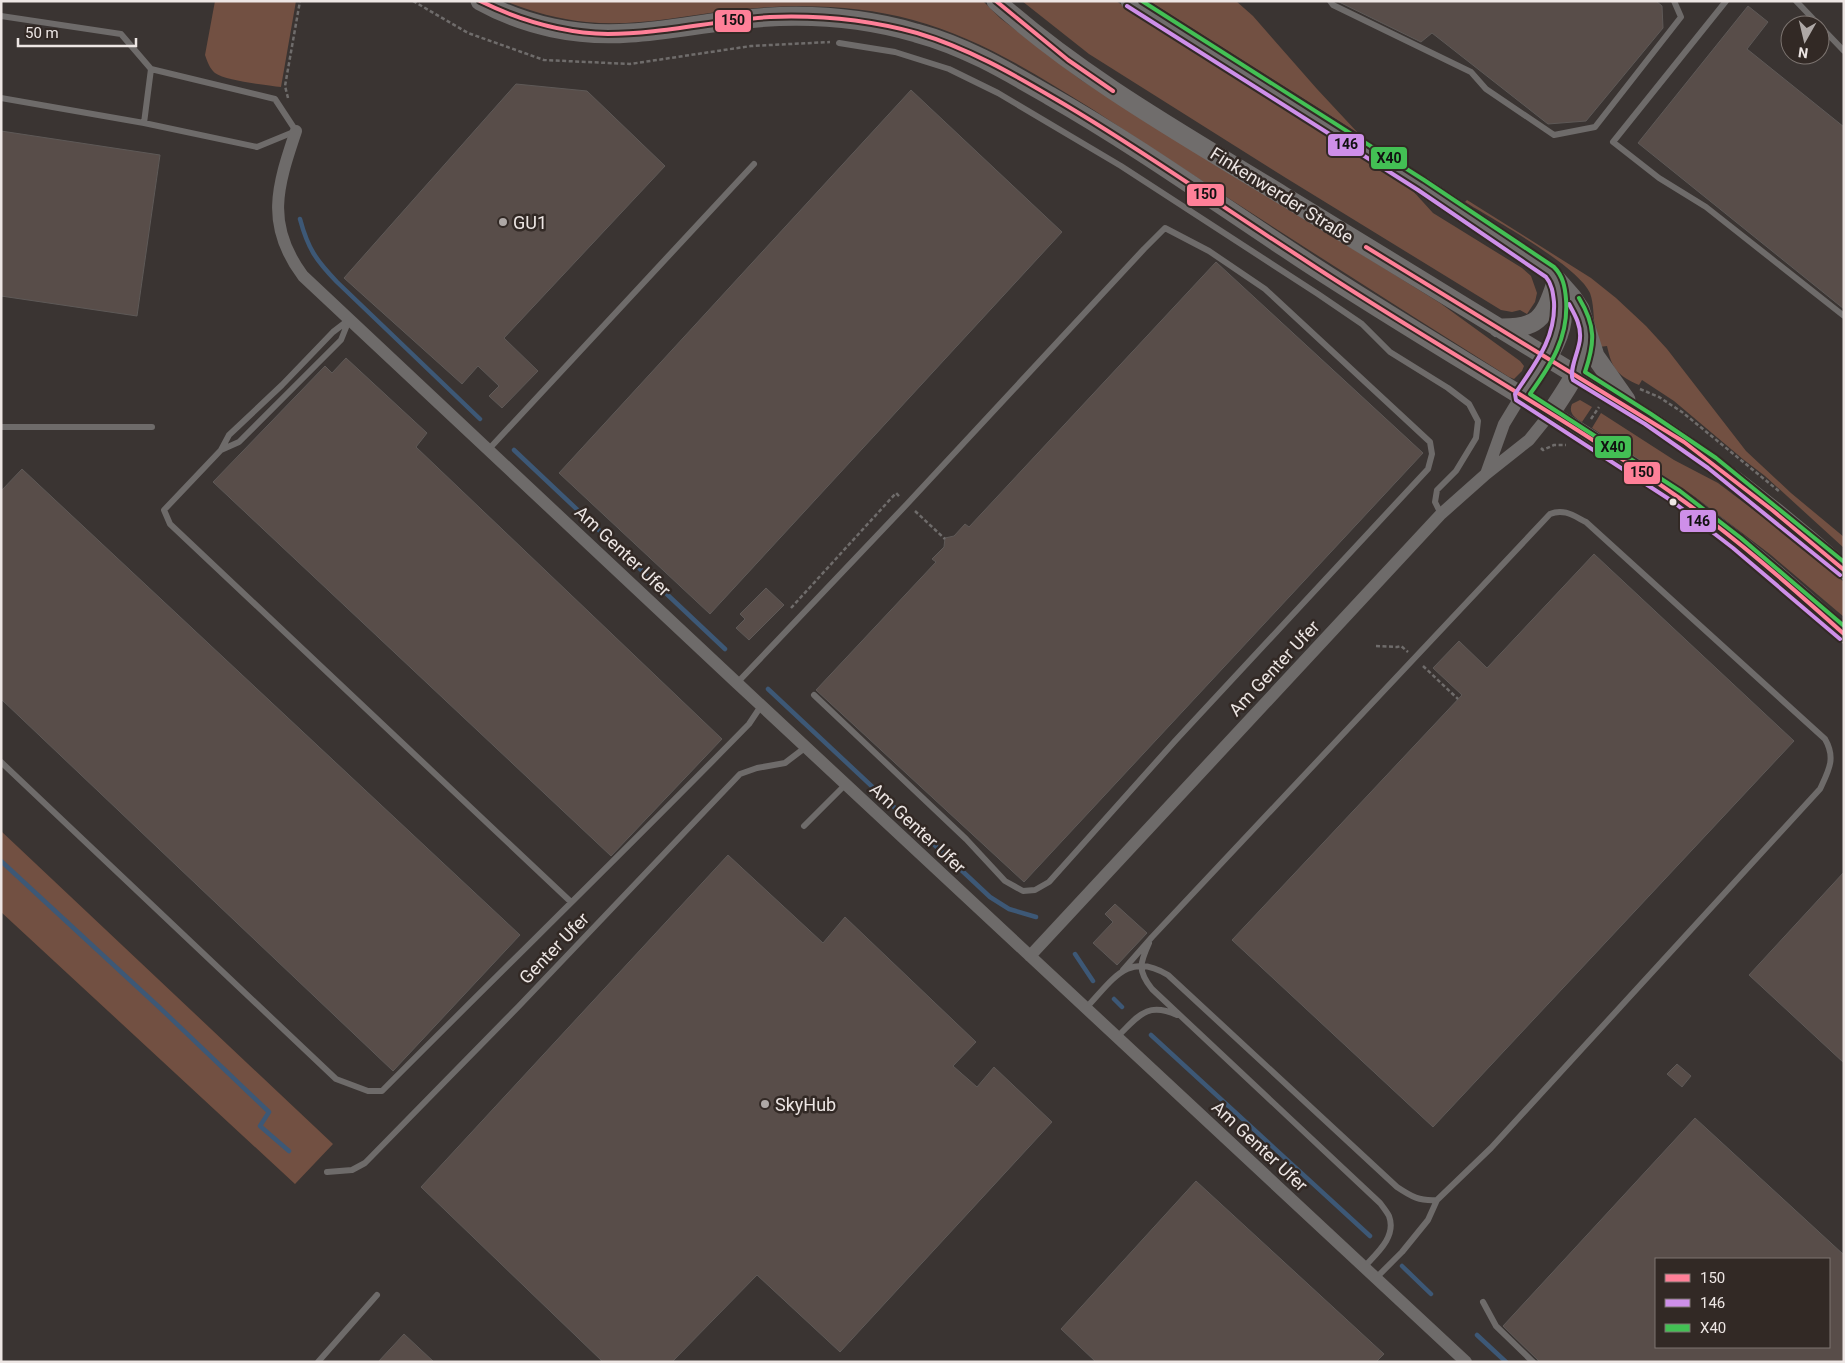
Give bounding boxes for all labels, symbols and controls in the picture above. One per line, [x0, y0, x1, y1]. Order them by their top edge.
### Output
line badge: 150 [714, 9, 752, 33]
text: 150 [721, 12, 745, 28]
scale bar [18, 15, 135, 47]
north arrow [1780, 15, 1830, 65]
text: 50 m [25, 24, 59, 42]
text: N [1797, 44, 1809, 61]
line badge: 146 [1327, 133, 1365, 157]
text: 146 [1334, 136, 1358, 152]
street label: Finkenwerder Straße [1207, 143, 1357, 247]
line badge: X40 [1370, 146, 1408, 170]
text: X40 [1377, 150, 1401, 166]
line badge: 150 [1186, 183, 1225, 207]
text: 150 [1193, 186, 1217, 202]
place label: GU1 [513, 212, 547, 233]
marker: GU1 [497, 216, 509, 228]
line badge: X40 [1594, 435, 1632, 459]
text: X40 [1601, 439, 1625, 455]
line badge: 150 [1623, 461, 1661, 485]
text: 150 [1630, 464, 1654, 480]
unlabelled marker [1668, 497, 1678, 507]
street label: Am Genter Ufer [571, 501, 675, 601]
line badge: 146 [1679, 509, 1717, 533]
text: 146 [1686, 513, 1710, 529]
street label: Am Genter Ufer [1224, 616, 1324, 720]
street label: Am Genter Ufer [866, 778, 970, 878]
street label: Genter Ufer [515, 908, 593, 988]
place label: SkyHub [775, 1094, 836, 1115]
street label: Am Genter Ufer [1208, 1096, 1312, 1196]
marker: SkyHub [759, 1098, 771, 1110]
legend [1655, 1258, 1830, 1348]
text: 150 [1700, 1269, 1725, 1287]
text: 146 [1700, 1294, 1725, 1312]
text: X40 [1700, 1319, 1726, 1337]

